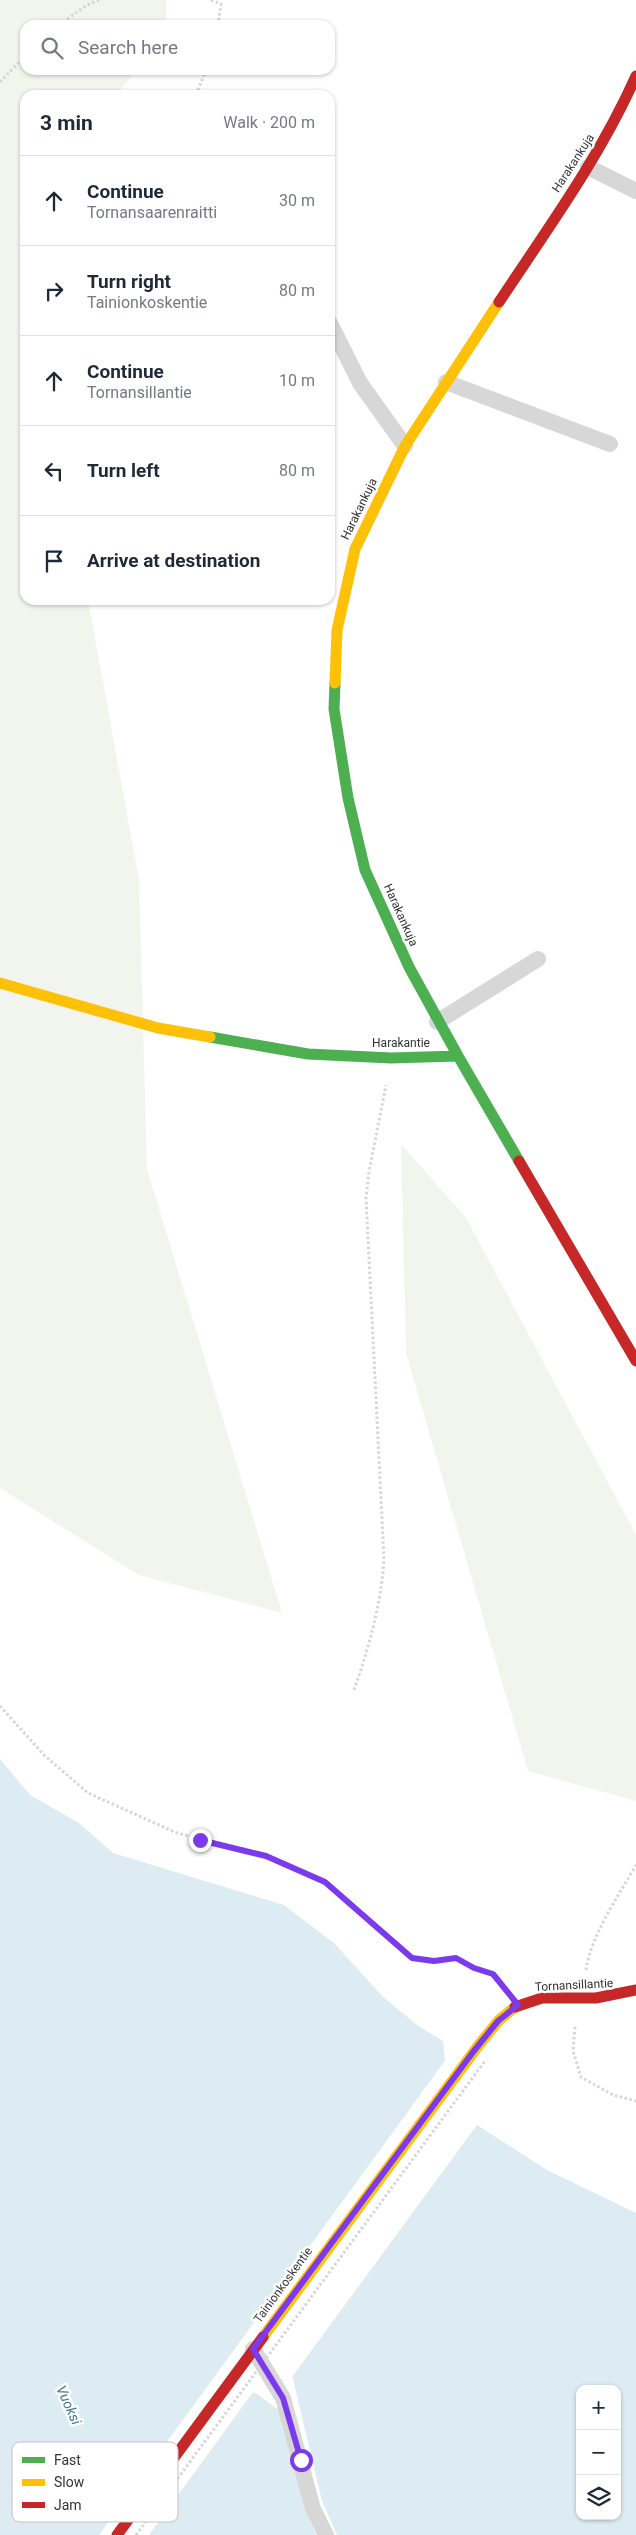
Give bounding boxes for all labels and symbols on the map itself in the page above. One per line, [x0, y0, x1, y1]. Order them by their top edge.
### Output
street label: Harakankuja [549, 131, 597, 195]
street label: Harakankuja [338, 476, 380, 542]
street label: Harakankuja [381, 882, 421, 948]
street label: Harakantie [372, 1036, 430, 1050]
route end [189, 1829, 212, 1852]
street label: Tornansillantie [534, 1976, 614, 1994]
street label: Tainionkoskentie [251, 2244, 315, 2326]
water label: Vuoksi [53, 2383, 85, 2428]
legend [12, 2442, 178, 2522]
route start [290, 2449, 313, 2472]
text: Fast [54, 2452, 81, 2468]
text: Slow [54, 2474, 85, 2490]
text: Jam [54, 2497, 82, 2513]

